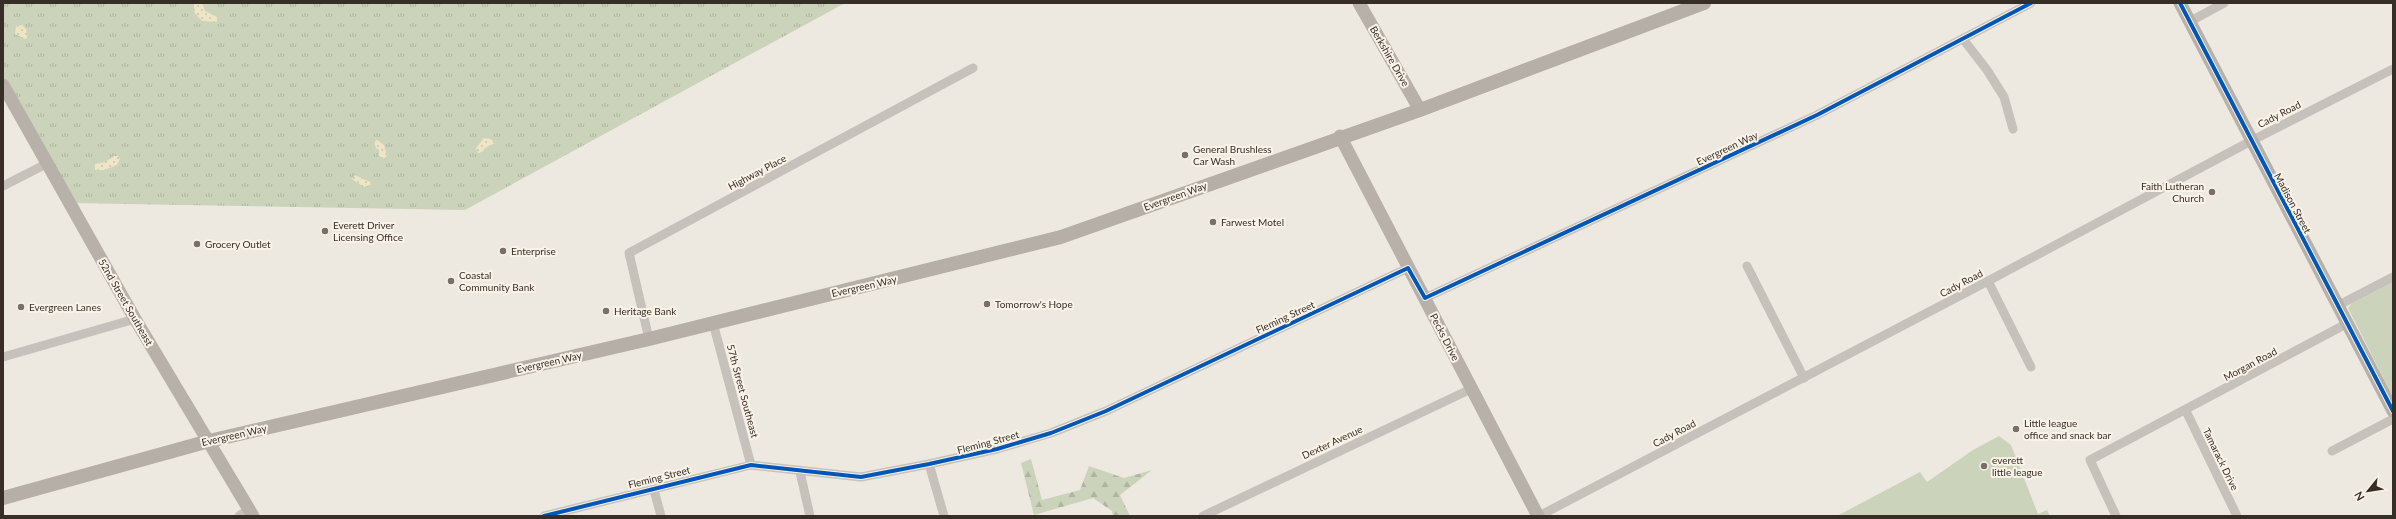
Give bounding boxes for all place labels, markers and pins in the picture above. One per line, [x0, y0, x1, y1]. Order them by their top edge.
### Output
place label: General Brushless Car Wash [1193, 143, 1272, 167]
marker: General Brushless Car Wash [1180, 150, 1190, 160]
place label: Faith Lutheran Church [2141, 180, 2204, 204]
marker: Faith Lutheran Church [2207, 187, 2217, 197]
place label: Farwest Motel [1221, 216, 1284, 228]
marker: Farwest Motel [1208, 217, 1218, 227]
place label: Everett Driver Licensing Office [333, 219, 403, 243]
marker: Everett Driver Licensing Office [320, 226, 330, 236]
place label: Grocery Outlet [205, 238, 271, 250]
marker: Grocery Outlet [192, 239, 202, 249]
place label: Enterprise [511, 245, 556, 257]
marker: Enterprise [498, 246, 508, 256]
place label: Coastal Community Bank [459, 269, 535, 293]
marker: Coastal Community Bank [446, 276, 456, 286]
place label: Tomorrow's Hope [995, 298, 1073, 310]
marker: Tomorrow's Hope [982, 299, 992, 309]
place label: Evergreen Lanes [29, 301, 101, 313]
marker: Evergreen Lanes [16, 302, 26, 312]
place label: Heritage Bank [614, 305, 677, 317]
marker: Heritage Bank [601, 306, 611, 316]
place label: Little league office and snack bar [2024, 417, 2112, 441]
marker: Little league office and snack bar [2011, 424, 2021, 434]
place label: everett little league [1992, 454, 2042, 478]
marker: everett little league [1979, 461, 1989, 471]

